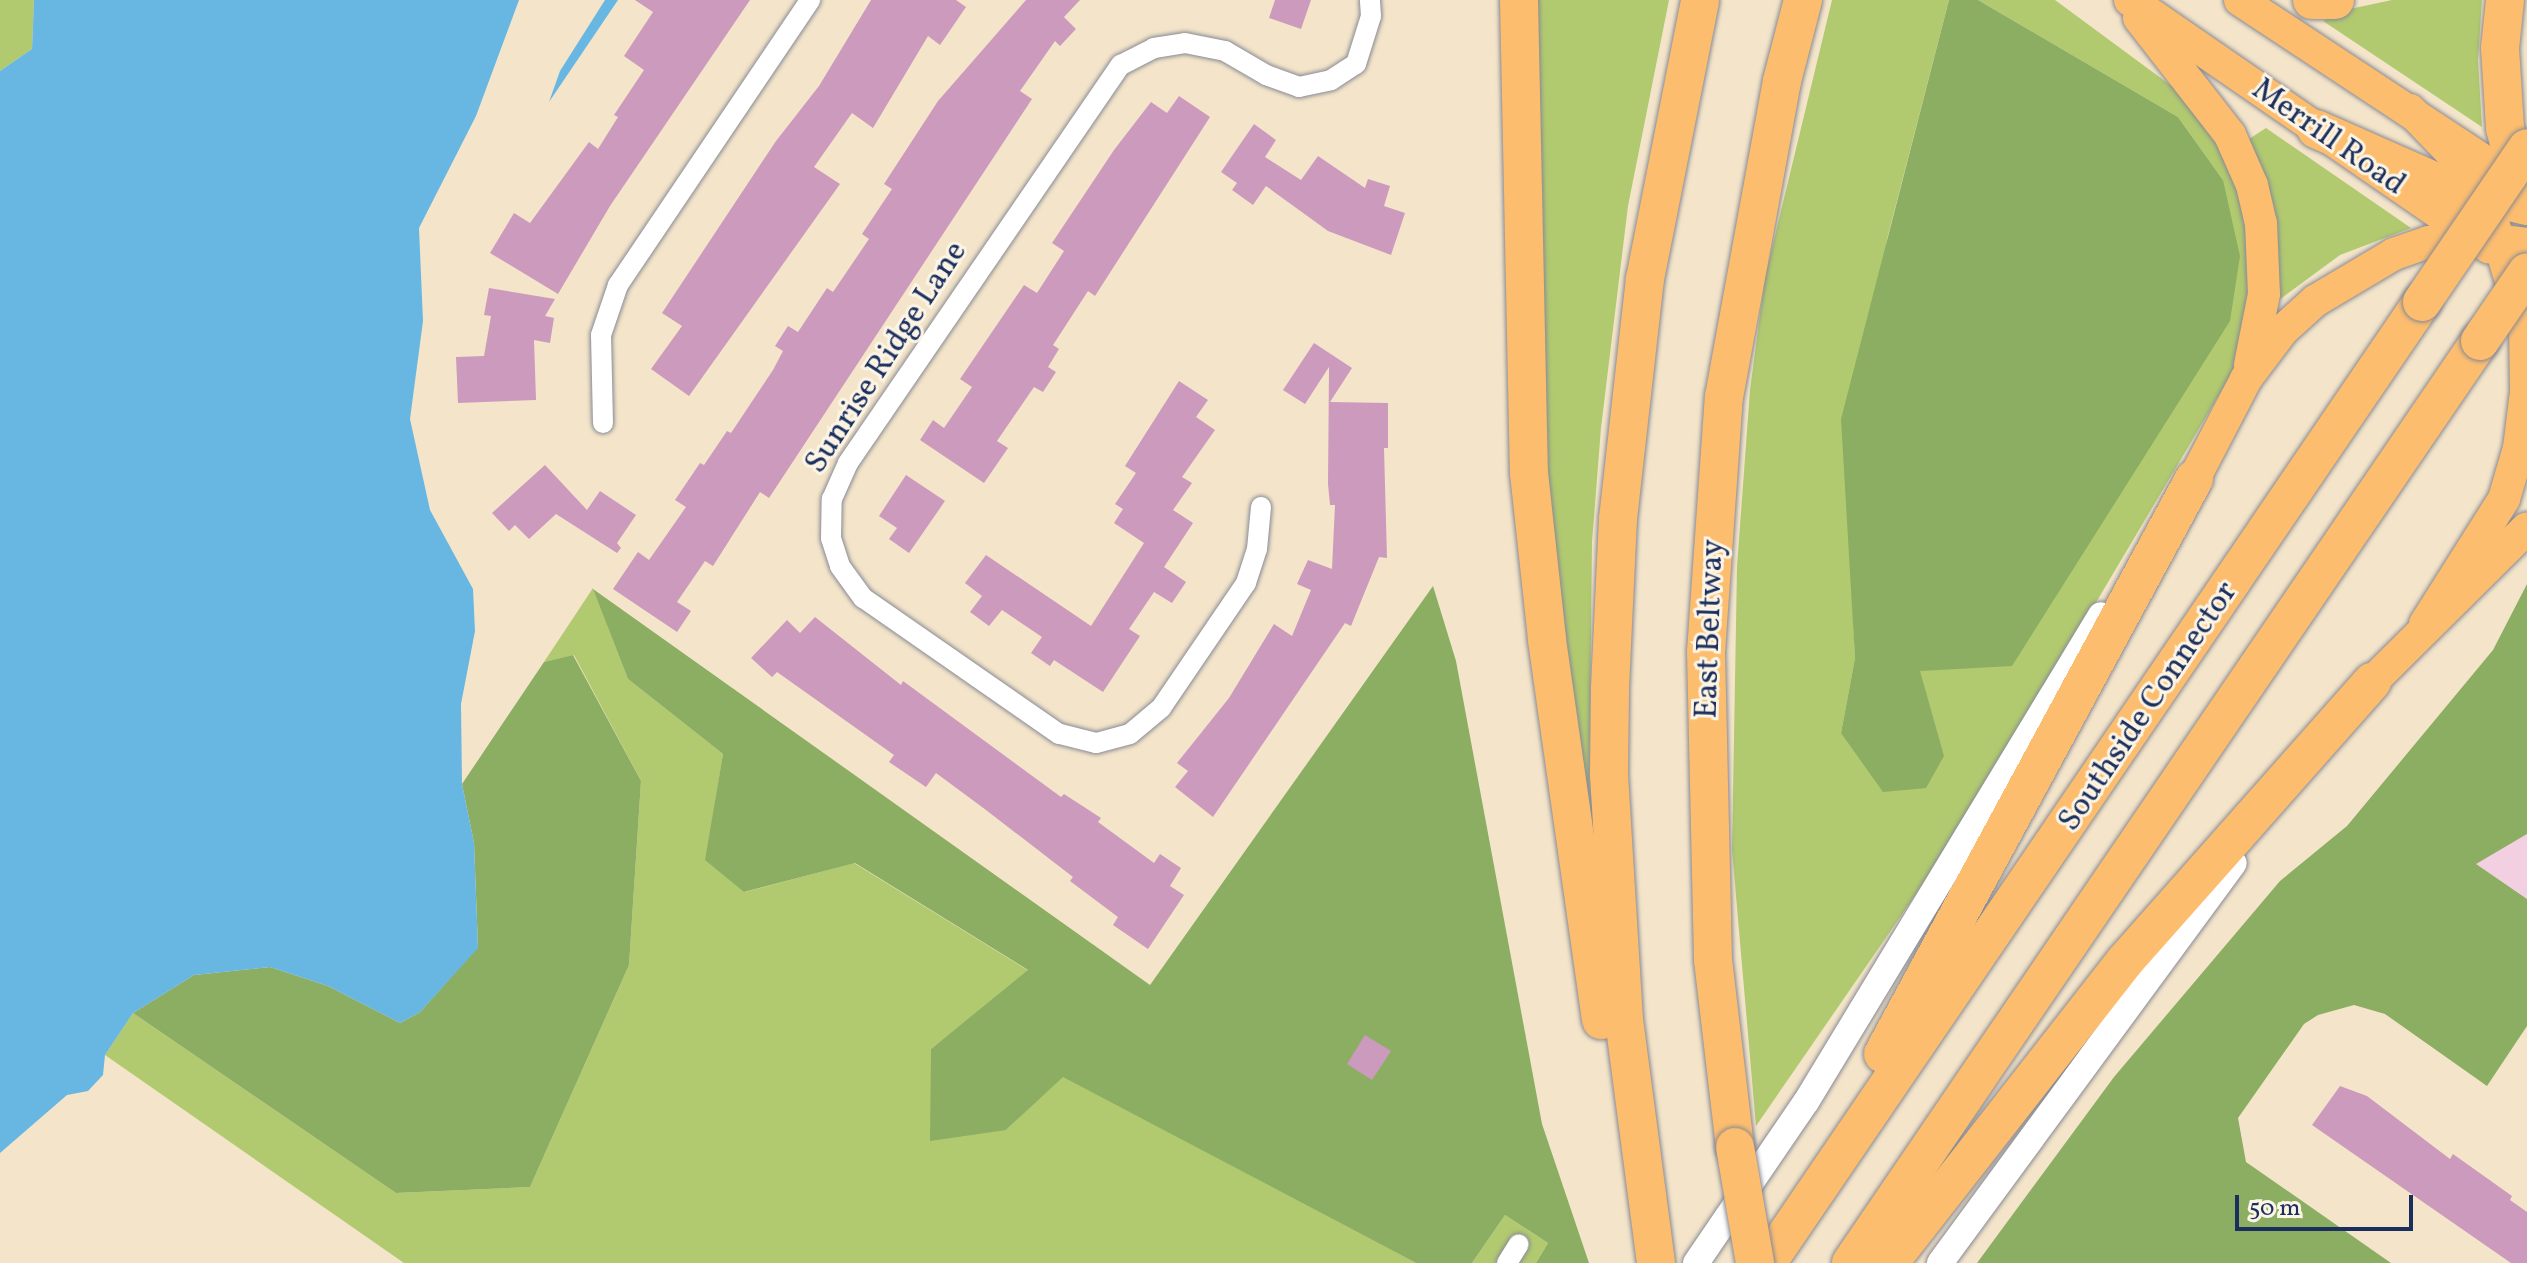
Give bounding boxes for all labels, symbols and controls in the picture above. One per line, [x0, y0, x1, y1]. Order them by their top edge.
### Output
street label: Merrill Road [2244, 71, 2412, 205]
street label: Sunrise Ridge Lane [798, 235, 976, 481]
street label: East Beltway [1689, 539, 1733, 719]
street label: Southside Connector [2051, 575, 2247, 839]
scale bar [2239, 1179, 2417, 1229]
text: 50 m [2249, 1192, 2301, 1226]

